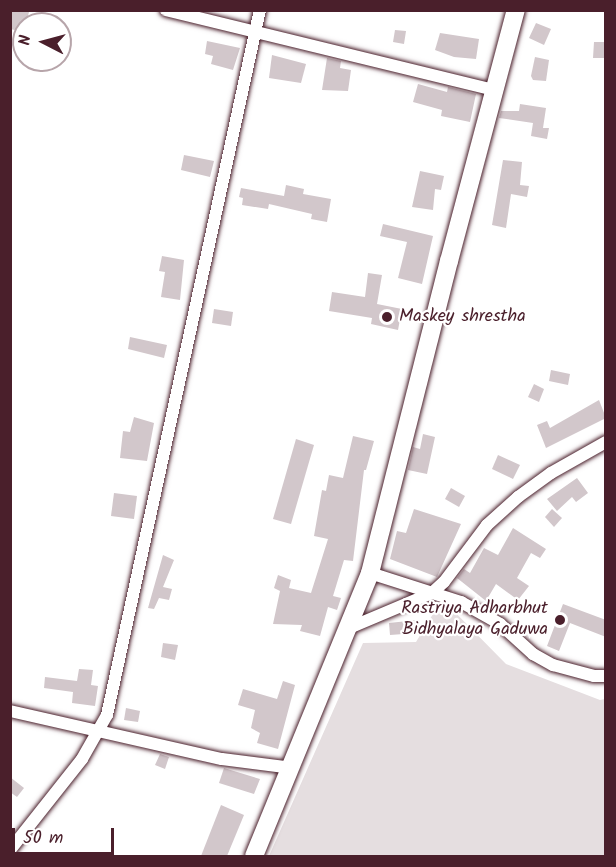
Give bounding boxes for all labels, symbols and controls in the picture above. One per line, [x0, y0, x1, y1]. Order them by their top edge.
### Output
north arrow [12, 12, 72, 72]
text: N [13, 34, 39, 47]
place label: Maskey shrestha [399, 306, 526, 328]
marker: Maskey shrestha [380, 310, 394, 324]
place label: Rastriya Adharbhut Bidhyalaya Gaduwa [401, 599, 548, 642]
marker: Rastriya Adharbhut Bidhyalaya Gaduwa [553, 613, 567, 627]
scale bar [15, 816, 117, 854]
text: 50 m [23, 824, 63, 853]

